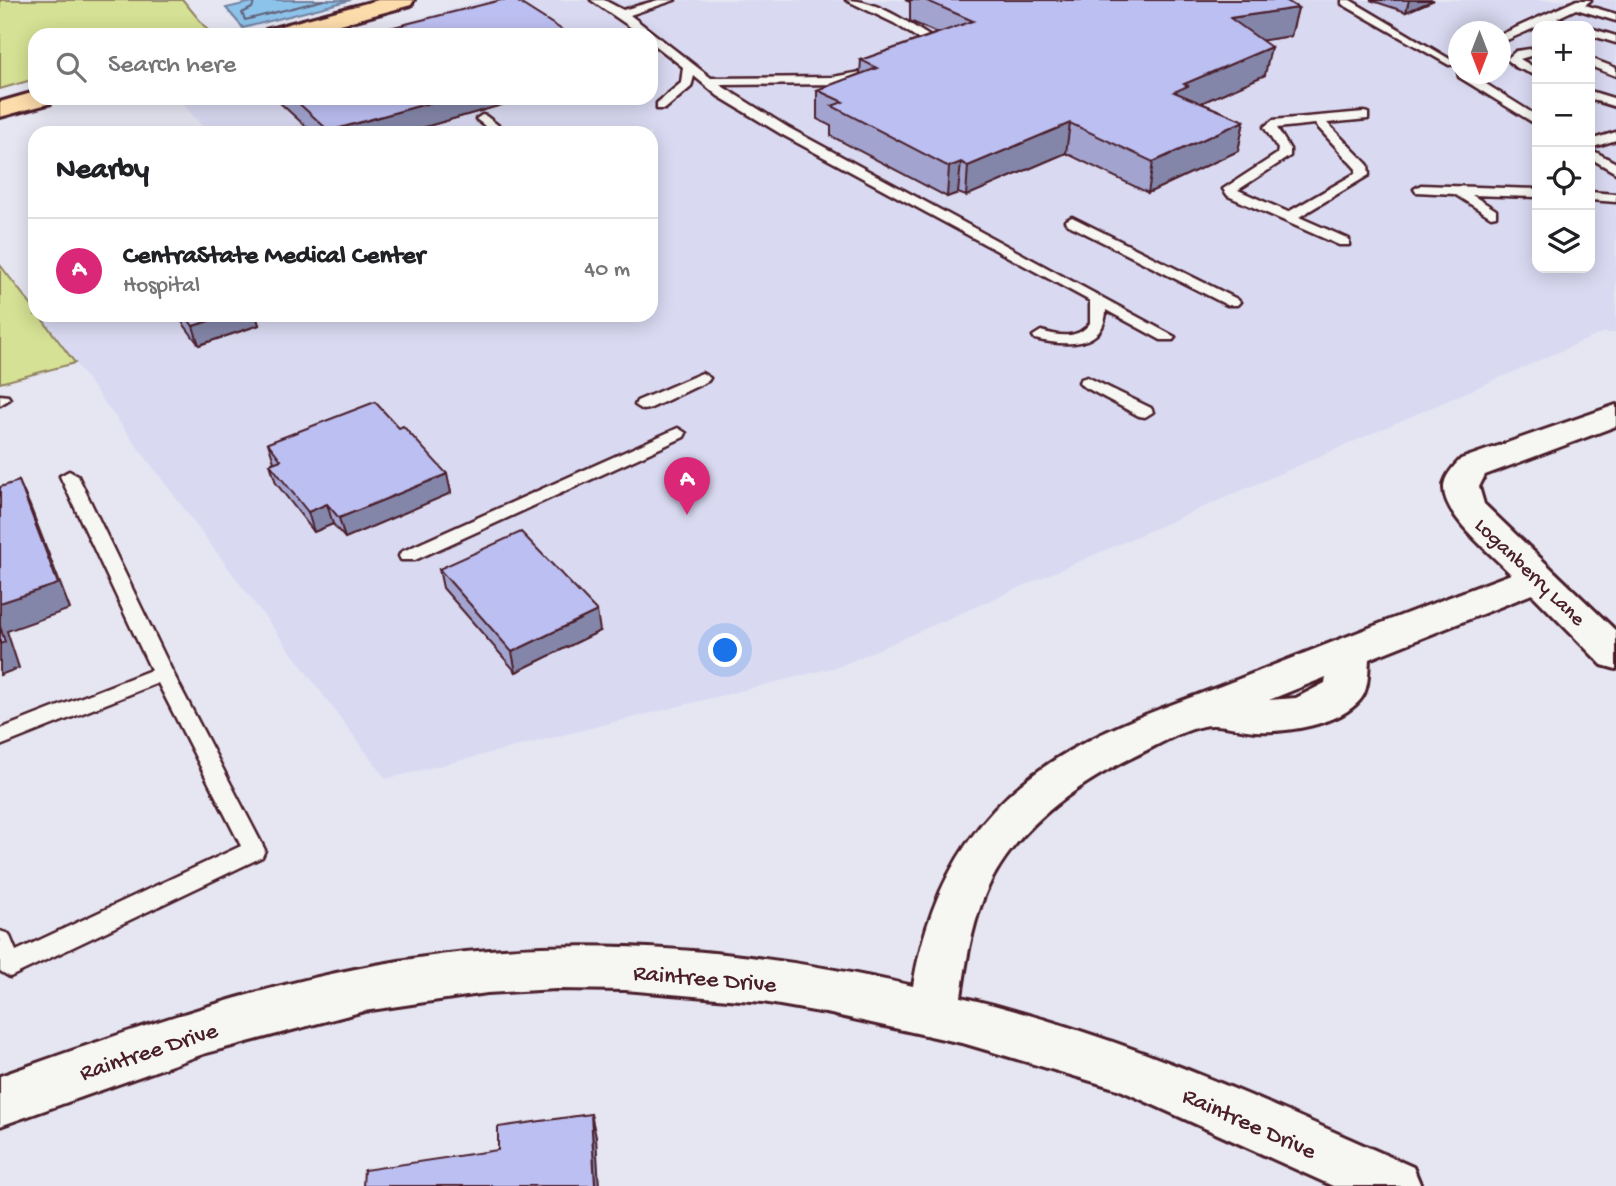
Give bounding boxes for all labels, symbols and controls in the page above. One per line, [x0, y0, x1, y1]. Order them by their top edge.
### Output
north arrow [1448, 21, 1511, 84]
map controls [1532, 21, 1595, 273]
button: + [1532, 21, 1595, 84]
search box [28, 28, 658, 105]
icon: search [52, 48, 90, 86]
text: Search here [108, 51, 236, 82]
button: − [1532, 84, 1595, 147]
button: locate [1532, 147, 1595, 210]
text: Nearby [56, 154, 149, 189]
button: layers [1532, 210, 1595, 273]
text: CentraState Medical Center [123, 242, 425, 273]
text: A [72, 257, 86, 284]
text: 40 m [584, 257, 630, 284]
text: Hospital [123, 273, 200, 300]
pin: A [664, 457, 710, 515]
street label: Loganberry Lane [1468, 514, 1590, 633]
your location [708, 633, 742, 667]
street label: Raintree Drive [632, 960, 778, 1001]
street label: Raintree Drive [76, 1017, 222, 1089]
street label: Raintree Drive [1177, 1083, 1321, 1168]

